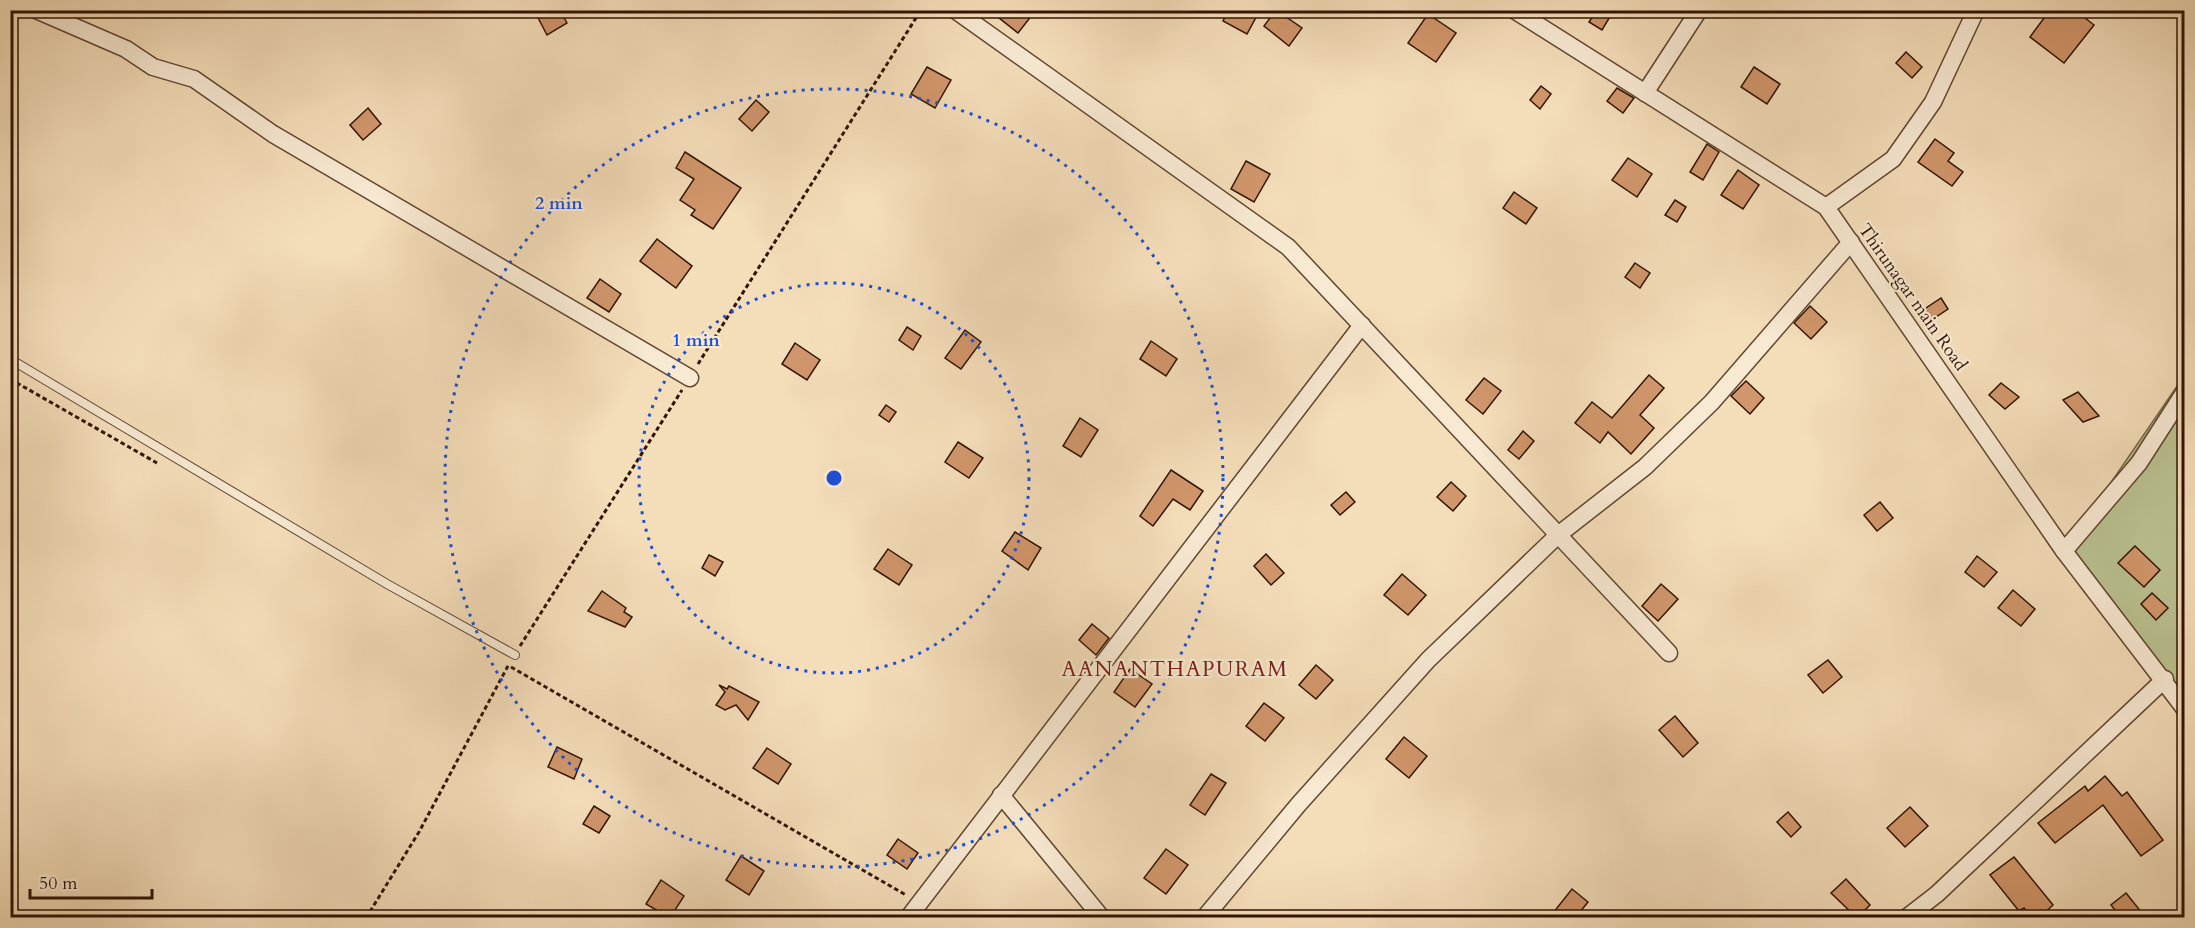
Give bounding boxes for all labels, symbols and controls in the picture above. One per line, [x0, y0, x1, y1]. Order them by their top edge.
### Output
text: 2 min [535, 191, 583, 216]
street label: Thirunagar main Road [1852, 219, 1973, 376]
text: 1 min [672, 328, 720, 353]
centre of rings [824, 468, 844, 488]
district label: AANANTHAPURAM [1062, 655, 1288, 684]
scale bar [30, 862, 152, 900]
text: 50 m [39, 871, 78, 896]

